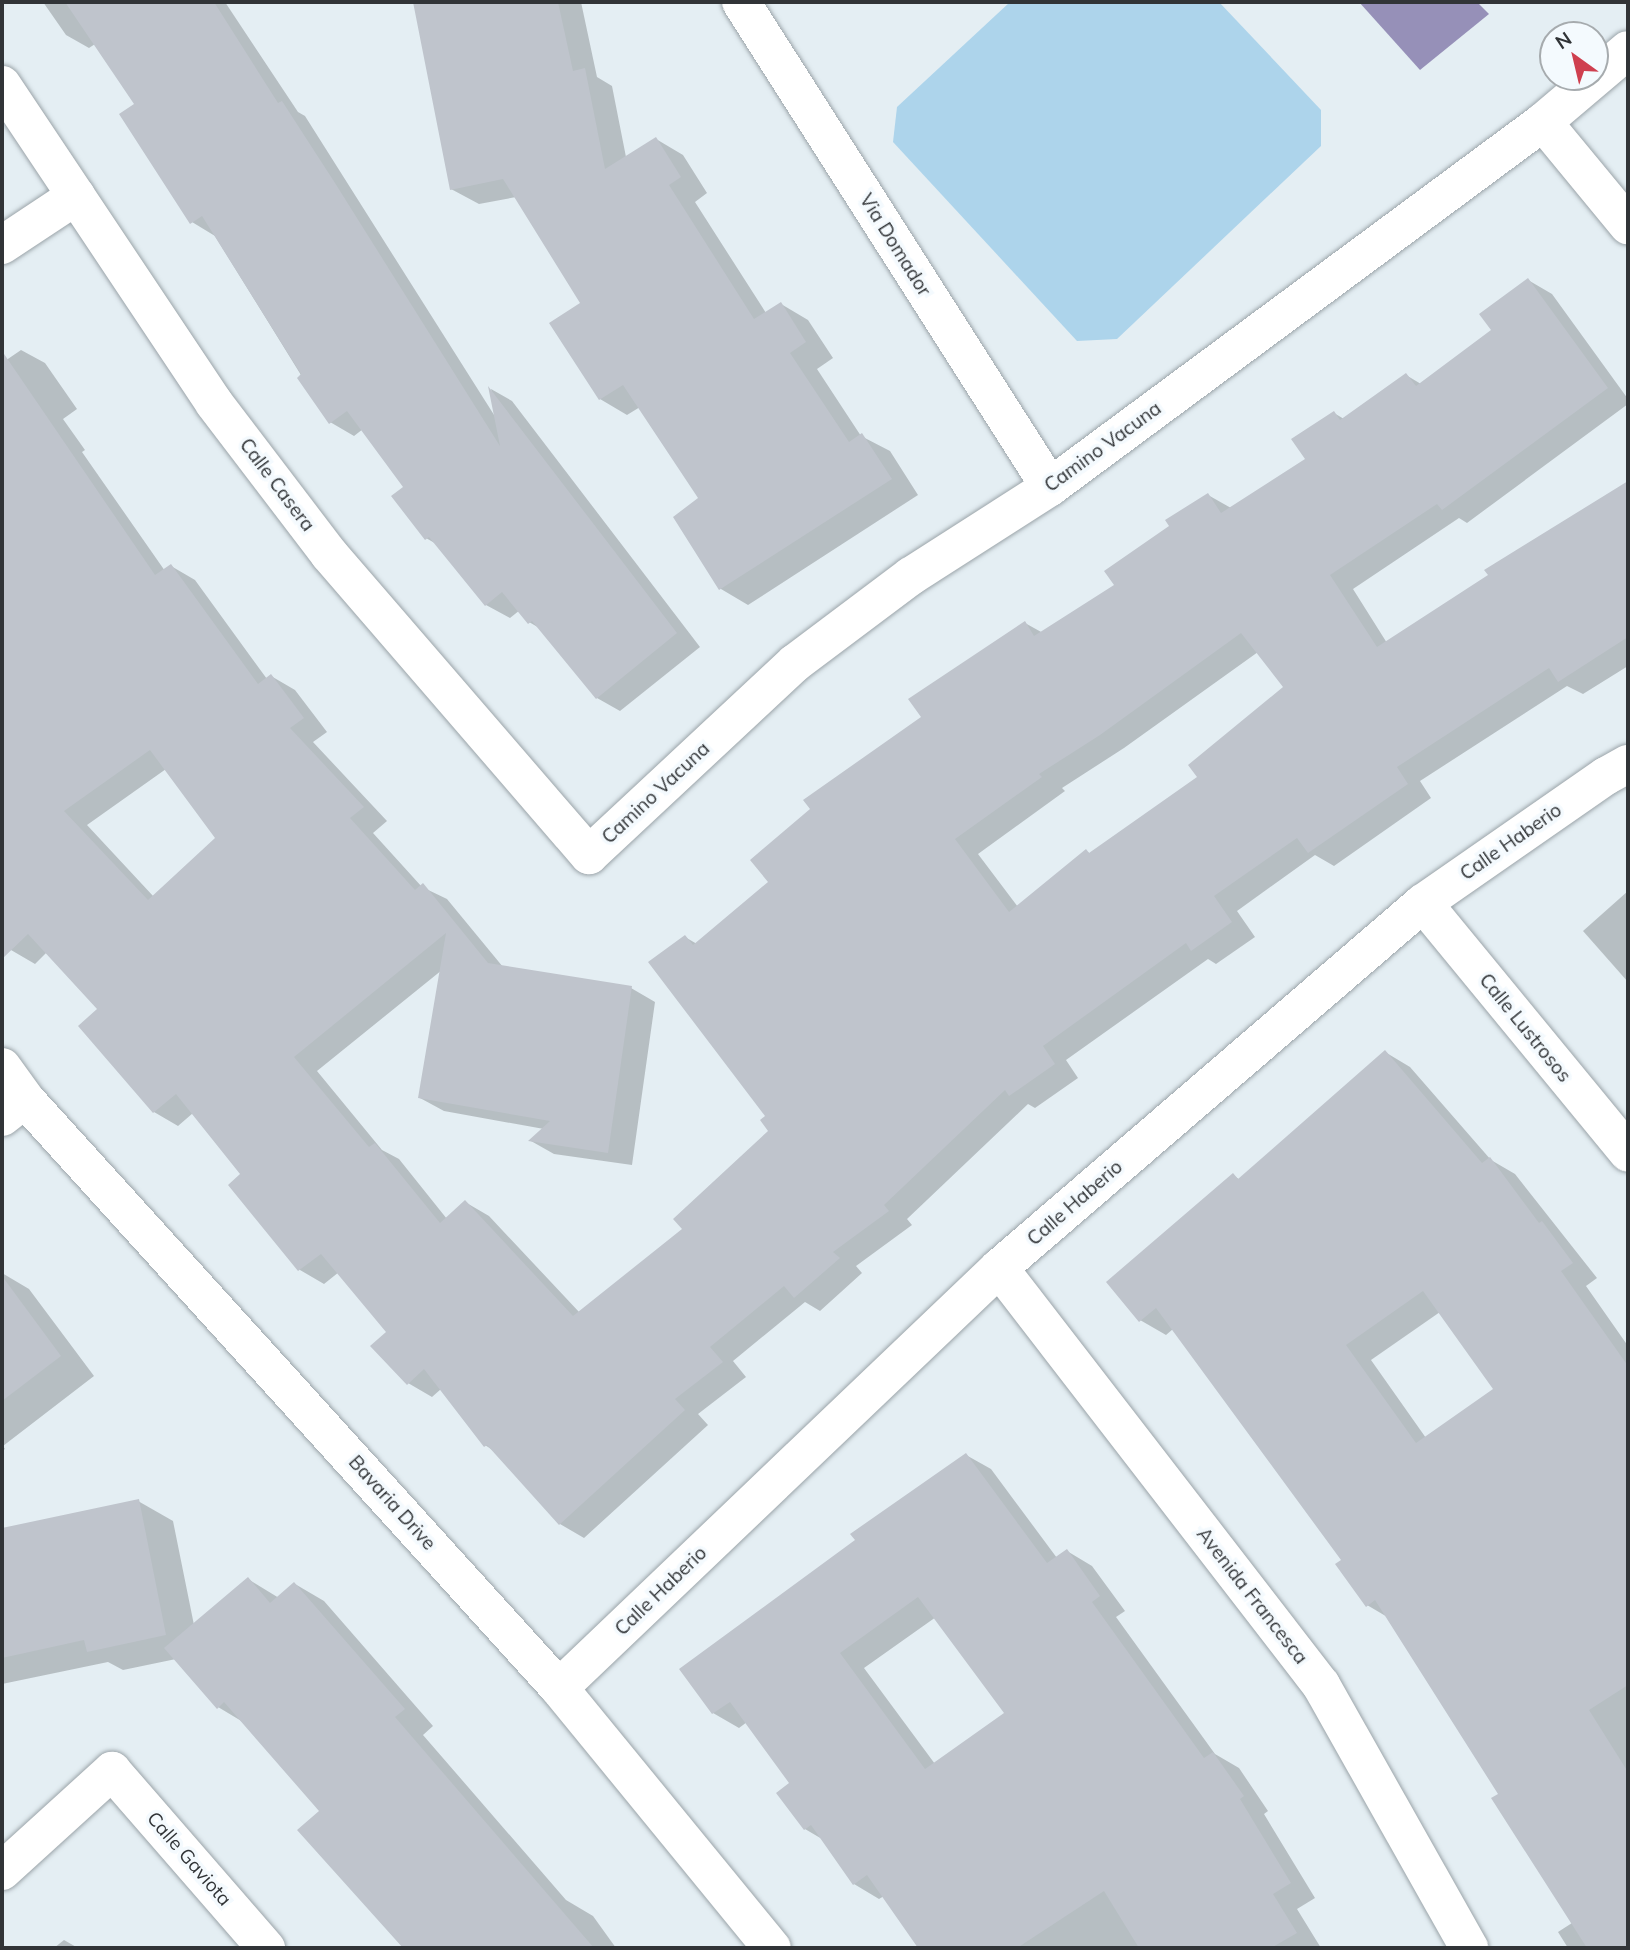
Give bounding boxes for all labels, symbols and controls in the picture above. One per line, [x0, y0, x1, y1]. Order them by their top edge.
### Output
north arrow [1539, 21, 1609, 91]
text: N [1551, 26, 1576, 54]
street label: Via Domador [854, 190, 936, 300]
street label: Camino Vacuna [1040, 397, 1166, 497]
street label: Calle Casera [235, 434, 319, 536]
street label: Camino Vacuna [598, 737, 714, 849]
street label: Calle Haberio [1456, 799, 1566, 885]
street label: Calle Lustrosos [1474, 969, 1576, 1087]
street label: Calle Haberio [1023, 1156, 1127, 1250]
street label: Bavaria Drive [344, 1451, 440, 1555]
street label: Avenida Francesca [1192, 1523, 1312, 1669]
street label: Calle Haberio [611, 1542, 711, 1640]
street label: Calle Gaviota [142, 1807, 236, 1911]

